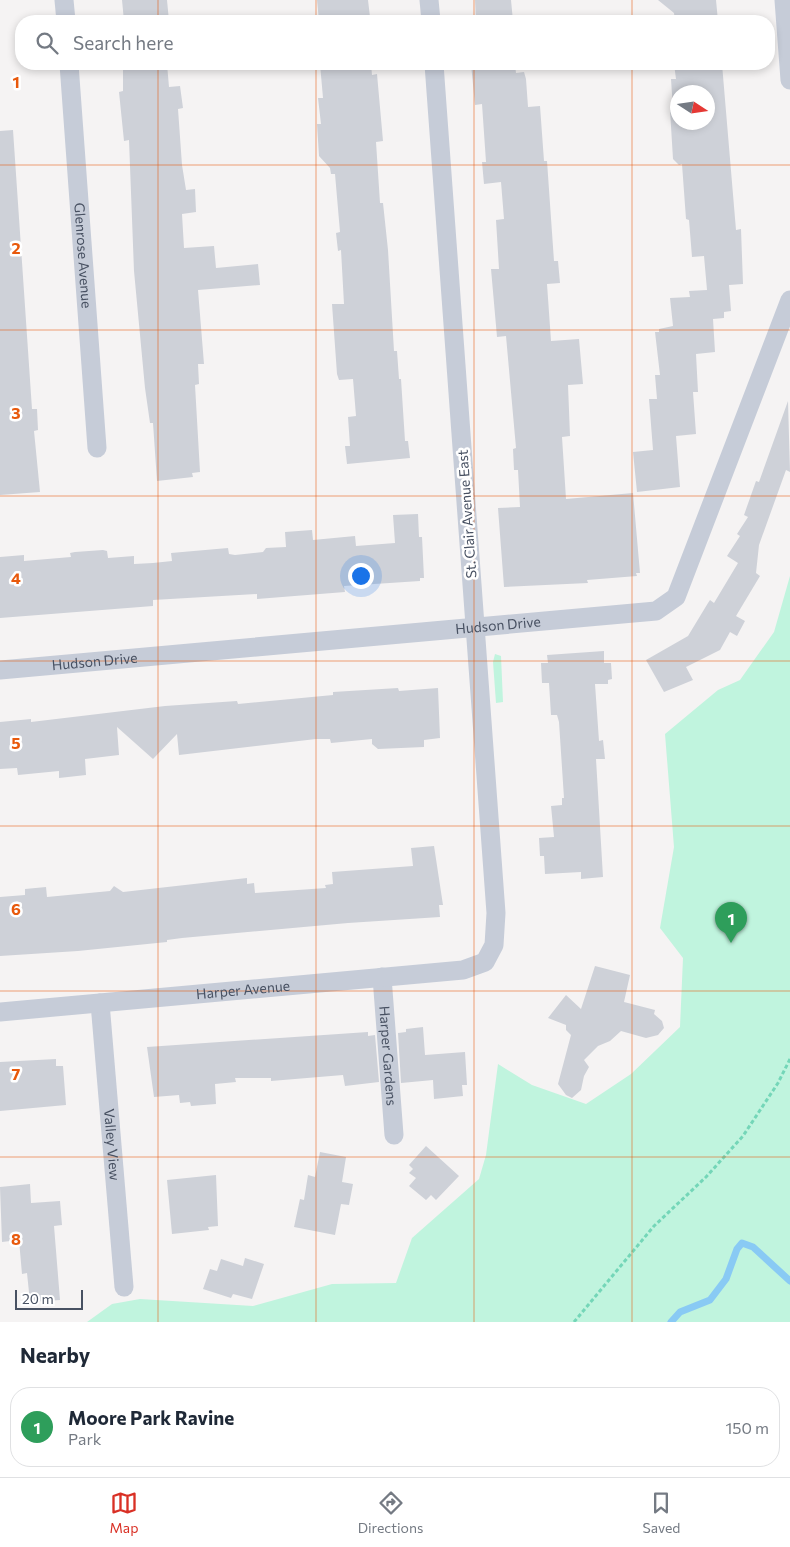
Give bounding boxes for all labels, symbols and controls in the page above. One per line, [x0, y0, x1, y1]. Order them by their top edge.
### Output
search box [15, 15, 775, 70]
icon: search [33, 29, 61, 57]
text: Search here [73, 31, 173, 54]
text: 1 [12, 72, 20, 91]
north arrow [670, 85, 715, 130]
street label: Glenrose Avenue [71, 202, 96, 309]
text: 2 [11, 238, 21, 257]
text: 3 [11, 403, 21, 422]
street label: St. Clair Avenue East [453, 449, 479, 579]
your location [348, 563, 374, 589]
text: 4 [11, 568, 21, 587]
street label: Hudson Drive [454, 612, 541, 637]
street label: Hudson Drive [51, 649, 138, 673]
text: 5 [11, 733, 21, 752]
text: 6 [11, 899, 21, 918]
pin: 1 [715, 902, 747, 943]
street label: Harper Avenue [195, 977, 291, 1002]
street label: Harper Gardens [376, 1005, 401, 1106]
text: 7 [12, 1064, 21, 1083]
street label: Valley View [101, 1108, 124, 1181]
text: 8 [11, 1229, 21, 1248]
scale bar [15, 1287, 82, 1310]
text: 20 m [22, 1290, 54, 1307]
text: Nearby [20, 1342, 90, 1367]
text: Moore Park Ravine [68, 1406, 234, 1429]
text: 1 [33, 1418, 41, 1437]
text: 150 m [726, 1418, 769, 1437]
text: Park [68, 1429, 101, 1448]
tab: Map [110, 1489, 138, 1536]
tab: Directions [358, 1489, 423, 1536]
tab: Saved [643, 1489, 680, 1536]

